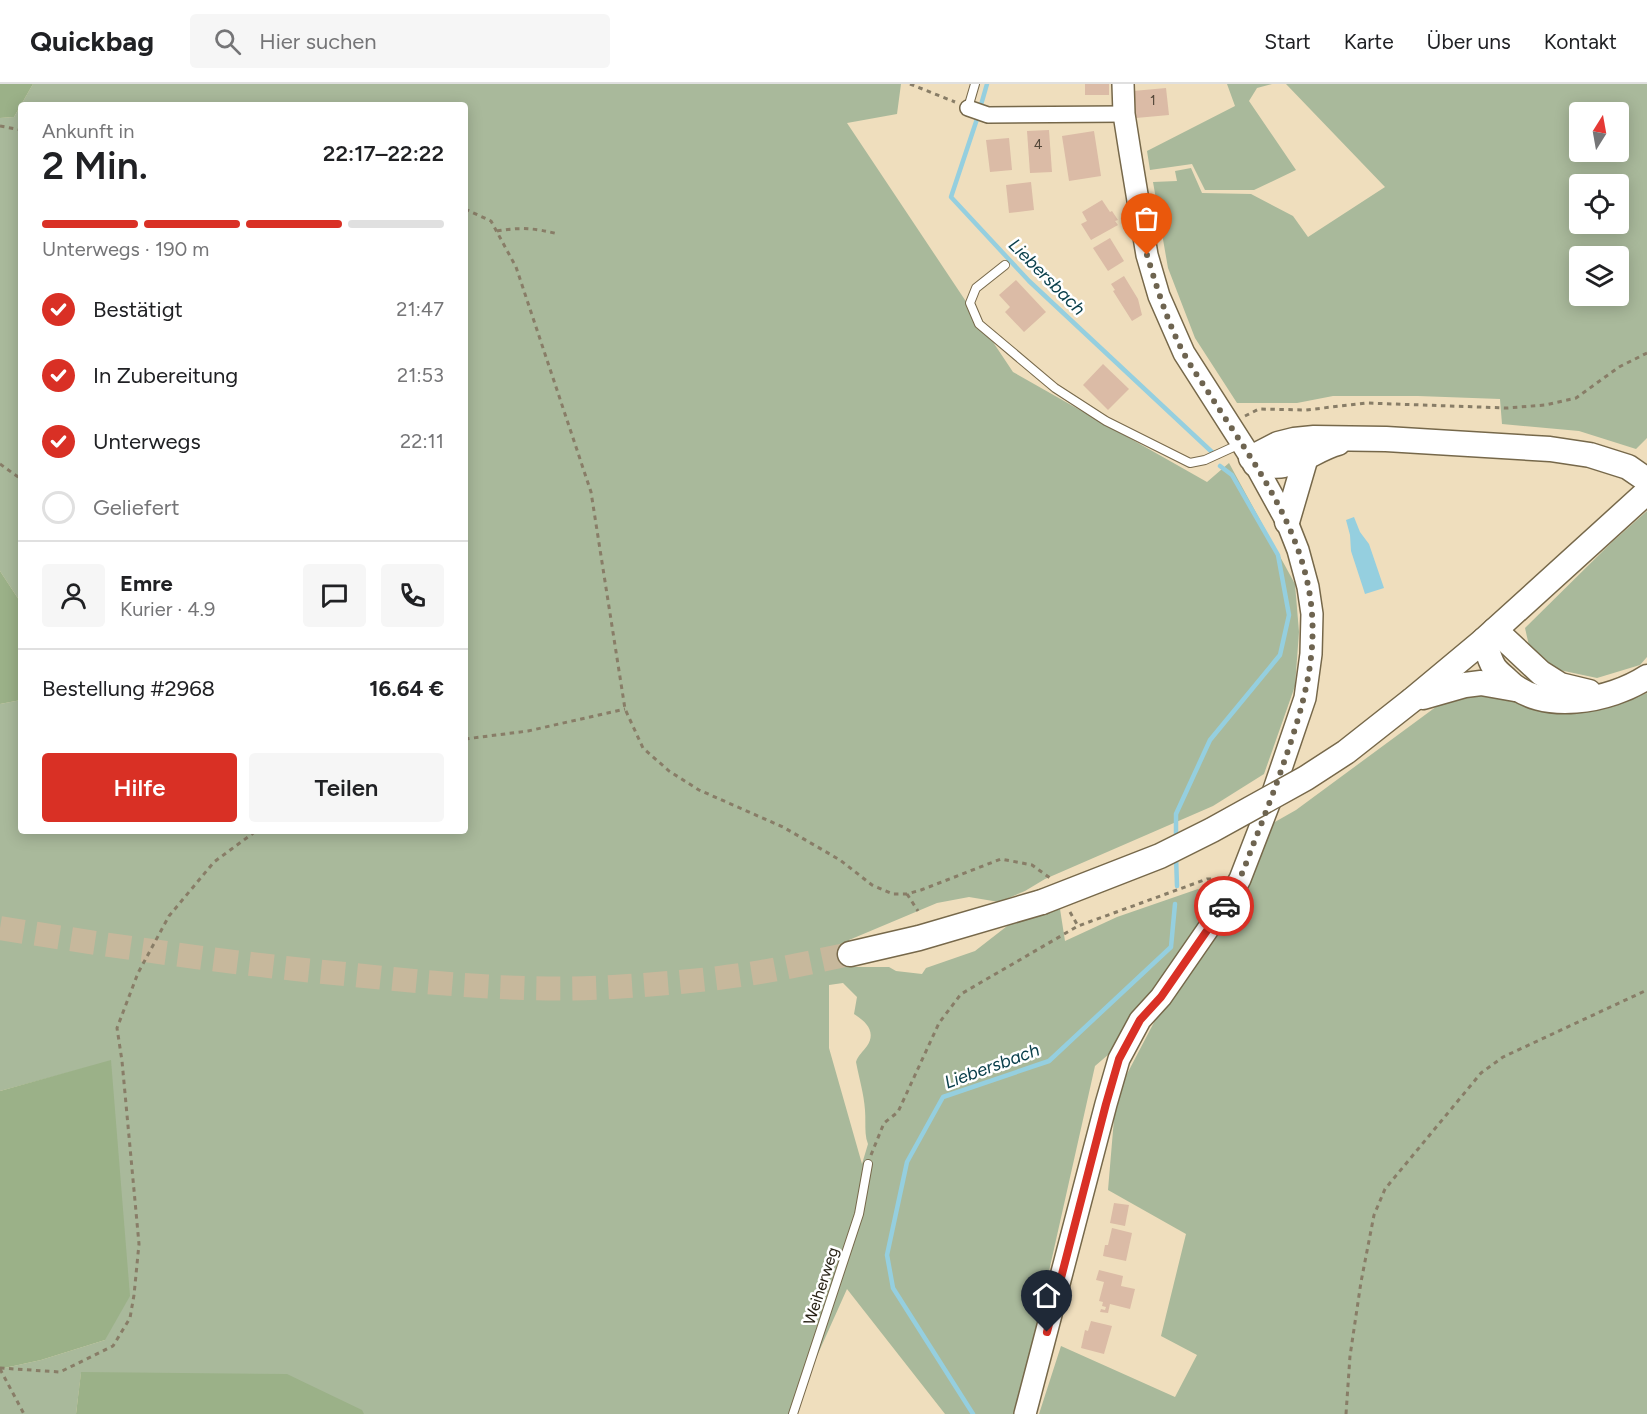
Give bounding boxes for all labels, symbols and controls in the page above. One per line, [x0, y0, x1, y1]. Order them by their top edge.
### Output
search box [190, 14, 610, 68]
text: Quickbag [30, 24, 154, 58]
icon: search [211, 25, 244, 58]
text: Hier suchen [259, 28, 377, 55]
text: Start [1264, 29, 1311, 54]
text: Karte [1344, 29, 1394, 54]
text: Über uns [1427, 29, 1511, 54]
text: Kontakt [1544, 29, 1617, 54]
house number: 1 [1150, 92, 1156, 109]
north arrow [1569, 102, 1629, 162]
map controls [1569, 102, 1629, 306]
text: Ankunft in [42, 119, 134, 143]
house number: 4 [1034, 136, 1043, 153]
text: 22:17–22:22 [323, 140, 444, 167]
text: 2 Min. [42, 142, 148, 189]
button: locate [1569, 174, 1629, 234]
pin [1121, 193, 1172, 255]
icon: bag [1130, 202, 1163, 235]
water label: Liebersbach [1004, 234, 1090, 320]
text: Unterwegs · 190 m [42, 237, 209, 261]
button: layers [1569, 246, 1629, 306]
icon: check [42, 293, 75, 326]
text: Bestätigt [93, 296, 183, 323]
text: 21:47 [396, 297, 444, 321]
icon: check [42, 359, 75, 392]
text: In Zubereitung [93, 362, 238, 389]
text: 21:53 [397, 363, 444, 387]
icon: check [42, 425, 75, 458]
text: Unterwegs [93, 428, 201, 455]
text: 22:11 [400, 429, 444, 453]
text: Geliefert [93, 494, 180, 521]
button: person [42, 564, 105, 627]
button: chat [303, 564, 366, 627]
button: phone [381, 564, 444, 627]
text: Emre [120, 570, 173, 597]
text: Kurier · 4.9 [120, 597, 215, 621]
text: Bestellung #2968 [42, 675, 215, 702]
text: 16.64 € [369, 675, 444, 702]
button: Hilfe [42, 753, 237, 822]
button: Teilen [249, 753, 444, 822]
courier [1194, 876, 1254, 936]
icon: car [1208, 890, 1241, 923]
water label: Liebersbach [942, 1039, 1042, 1093]
street label: Weiherweg [799, 1245, 843, 1327]
pin [1021, 1270, 1072, 1332]
icon: home [1030, 1279, 1063, 1312]

